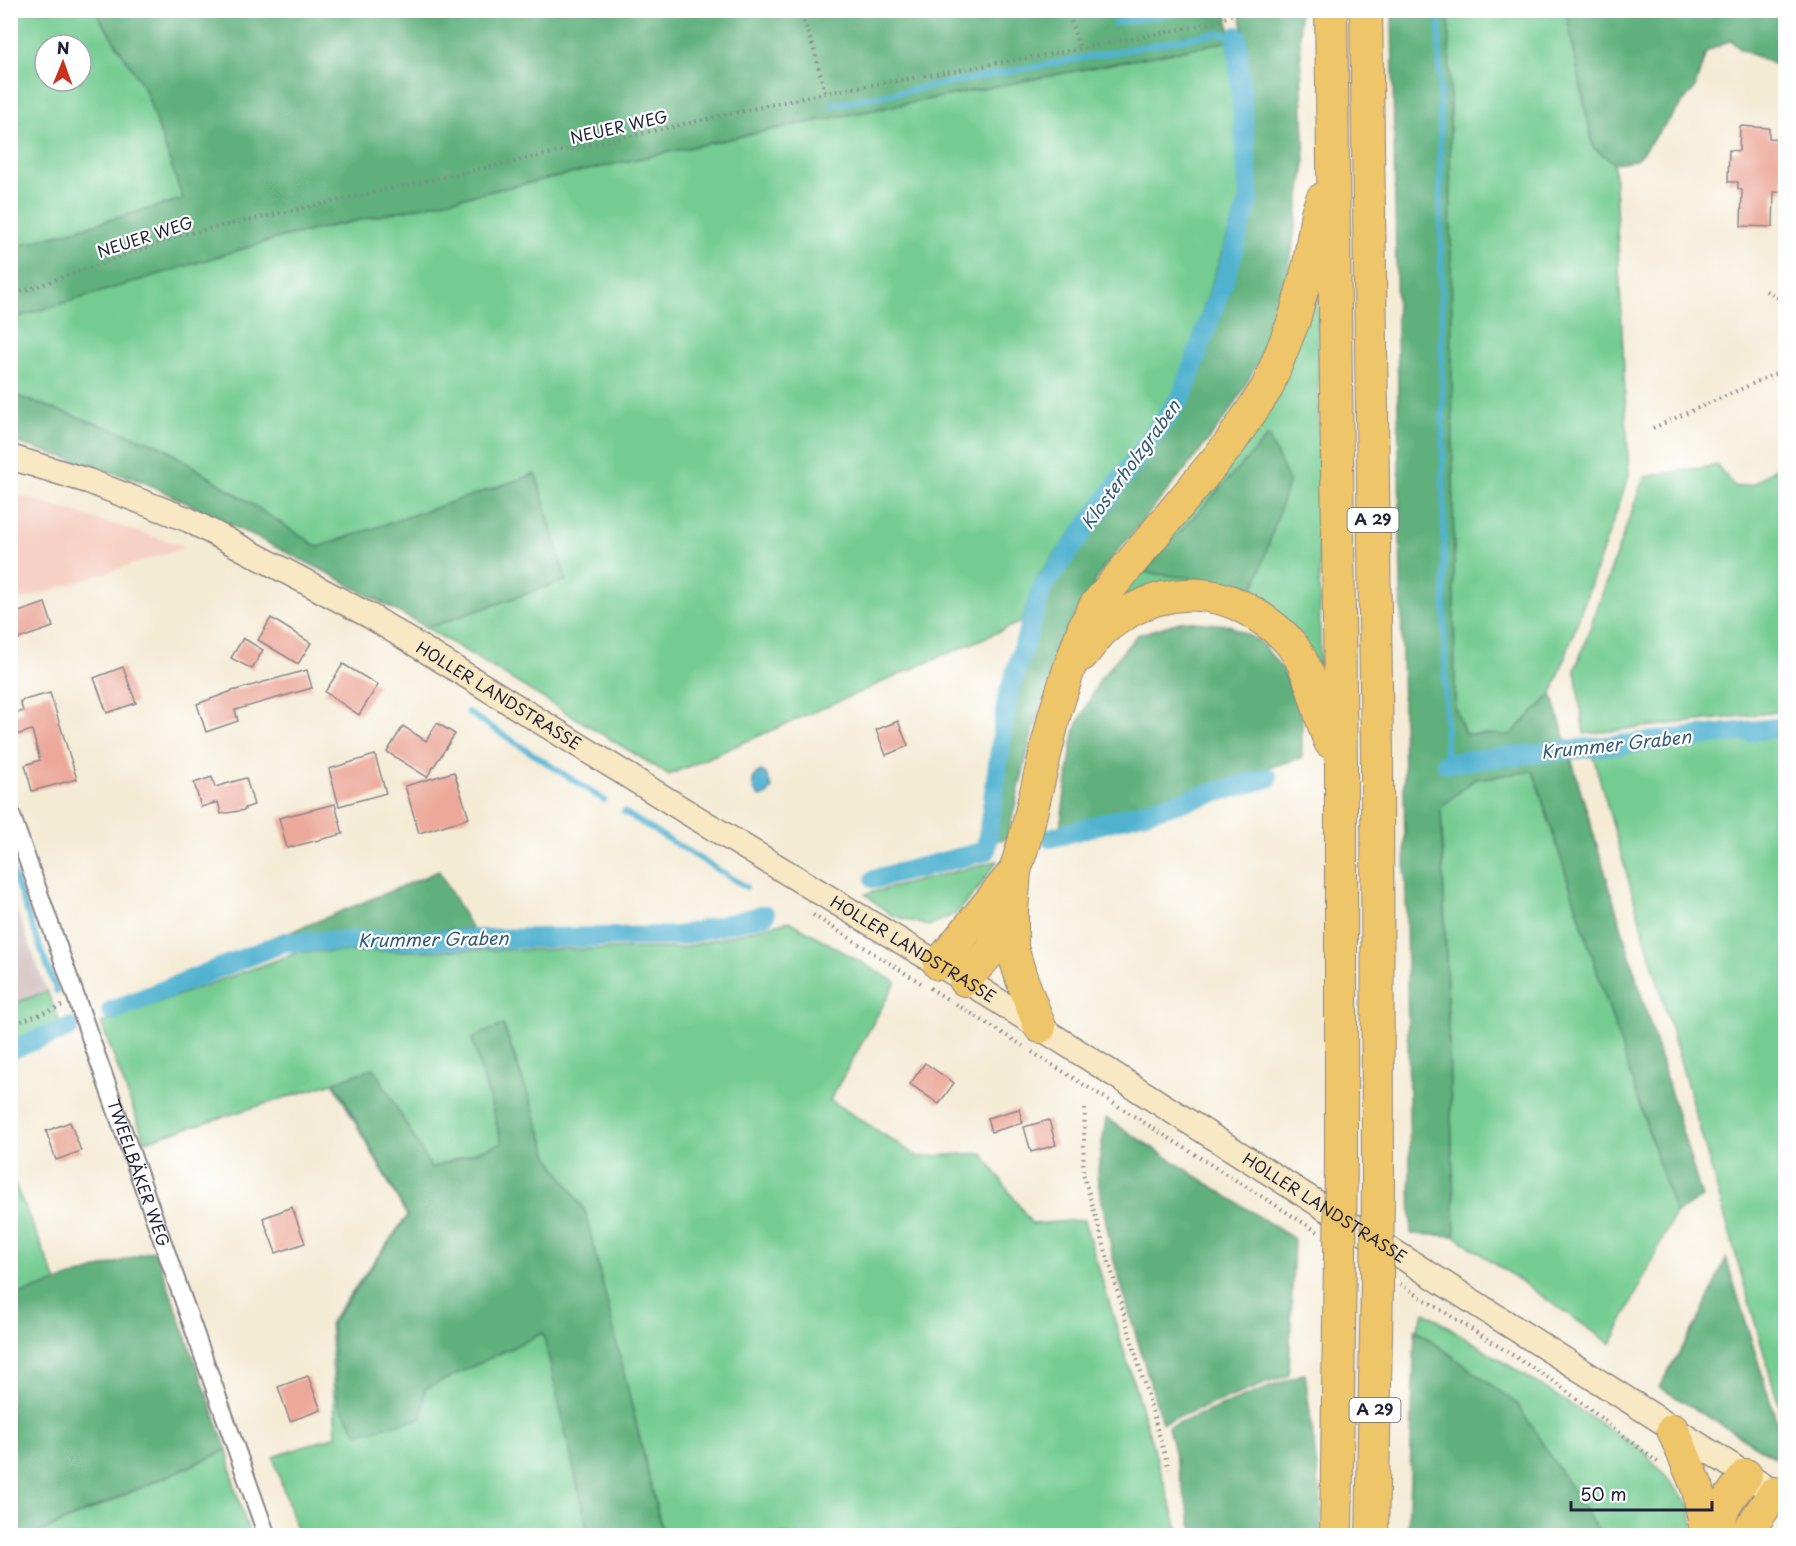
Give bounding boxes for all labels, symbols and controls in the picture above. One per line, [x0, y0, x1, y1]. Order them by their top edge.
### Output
north arrow [33, 33, 93, 93]
text: N [57, 35, 70, 59]
street label: NEUER WEG [568, 103, 670, 149]
street label: NEUER WEG [94, 209, 196, 263]
water label: Klosterholzgraben [1074, 393, 1187, 534]
road number: A 29 [1348, 508, 1398, 532]
street label: HOLLER LANDSTRASSE [412, 635, 586, 755]
water label: Krummer Graben [1540, 722, 1693, 765]
street label: HOLLER LANDSTRASSE [826, 889, 1001, 1008]
water label: Krummer Graben [357, 924, 509, 953]
street label: TWEELBÄKER WEG [102, 1096, 176, 1250]
street label: HOLLER LANDSTRASSE [1239, 1146, 1412, 1268]
road number: A 29 [1350, 1398, 1400, 1422]
scale bar [1571, 1474, 1712, 1512]
text: 50 m [1580, 1480, 1627, 1507]

